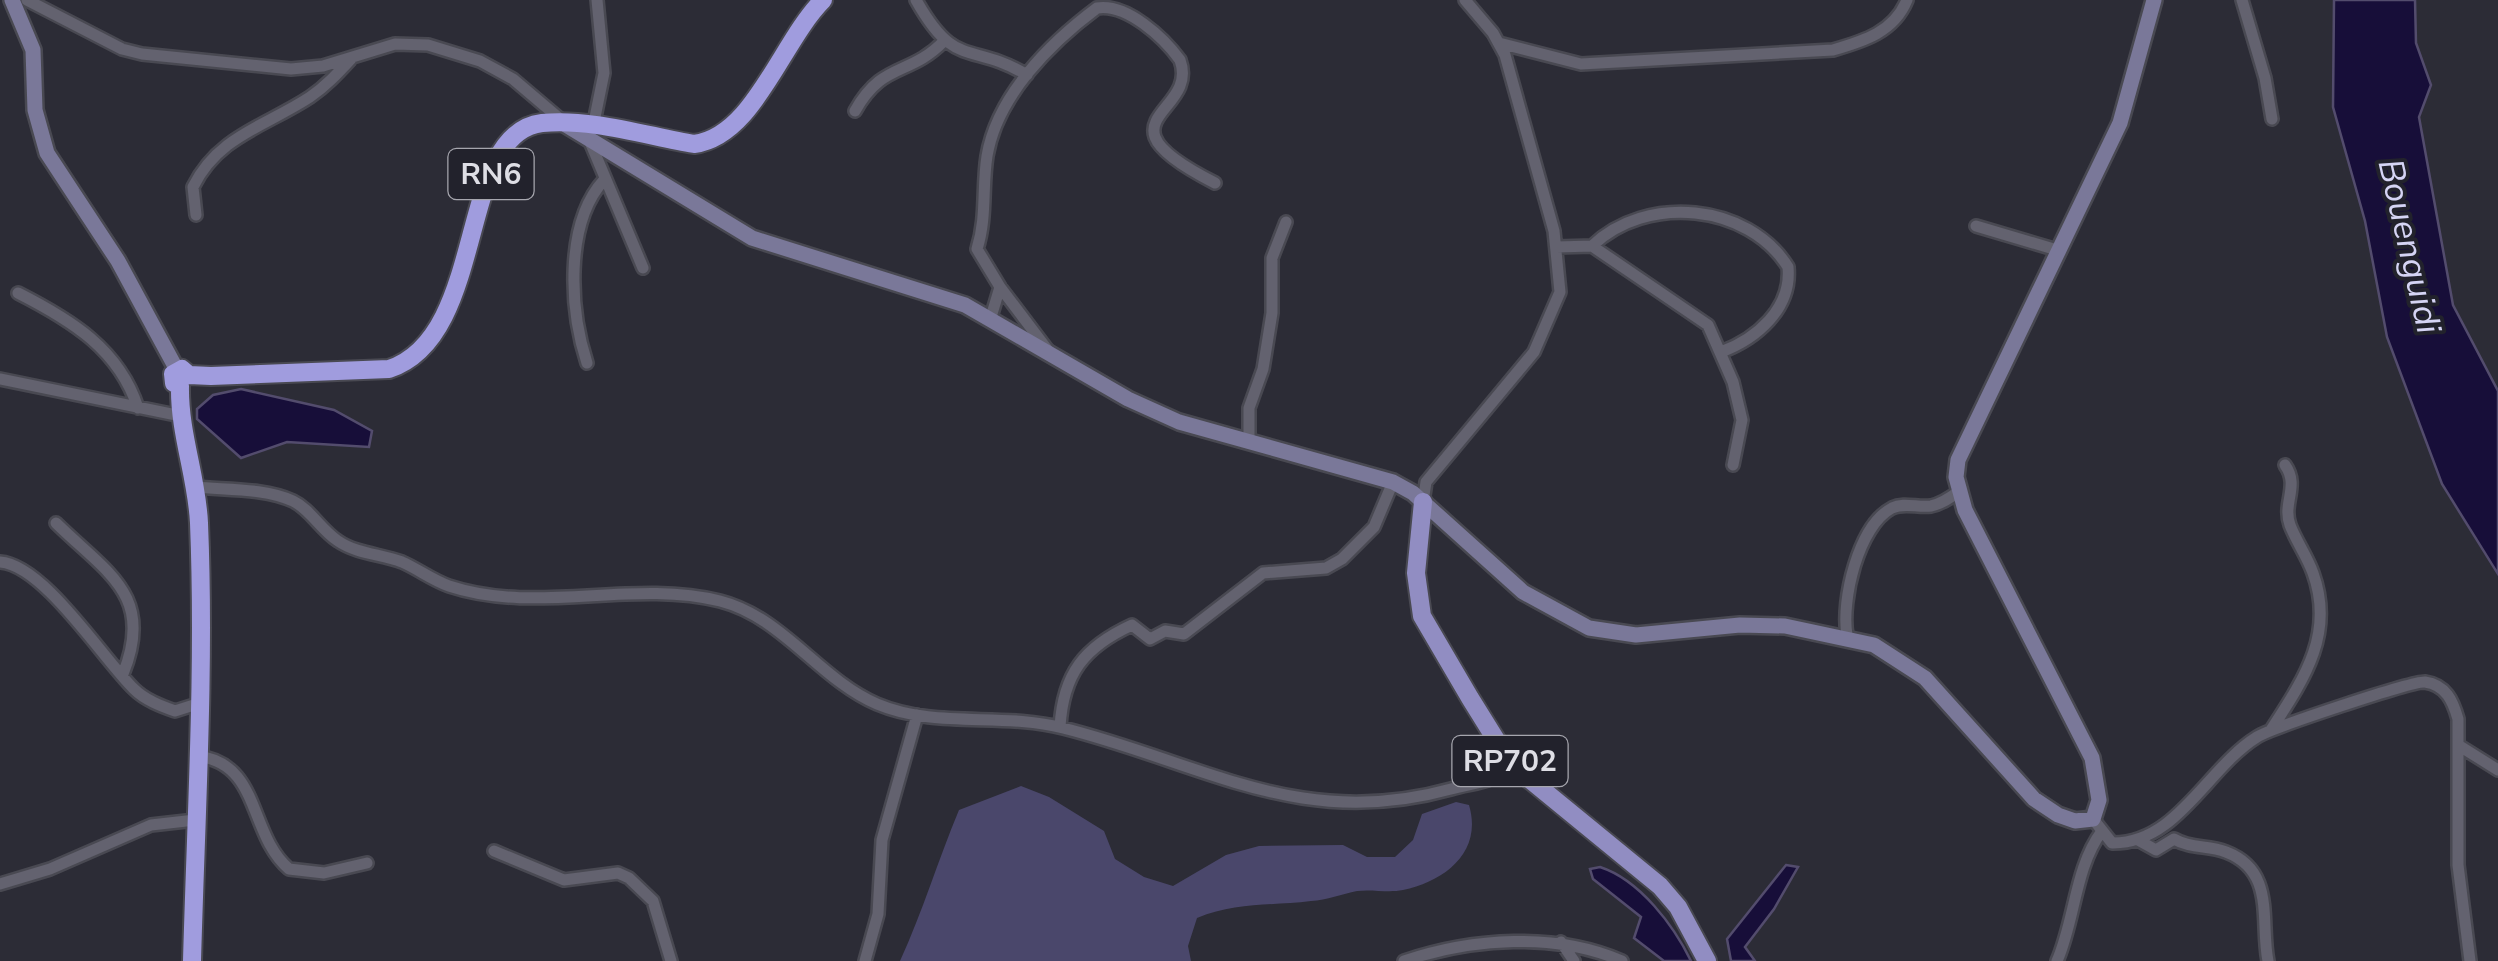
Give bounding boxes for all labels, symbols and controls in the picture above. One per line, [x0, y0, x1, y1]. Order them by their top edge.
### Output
road number: RN6 [448, 149, 534, 199]
water label: Bouenguidi [2367, 154, 2453, 339]
road number: RP702 [1452, 736, 1568, 786]

